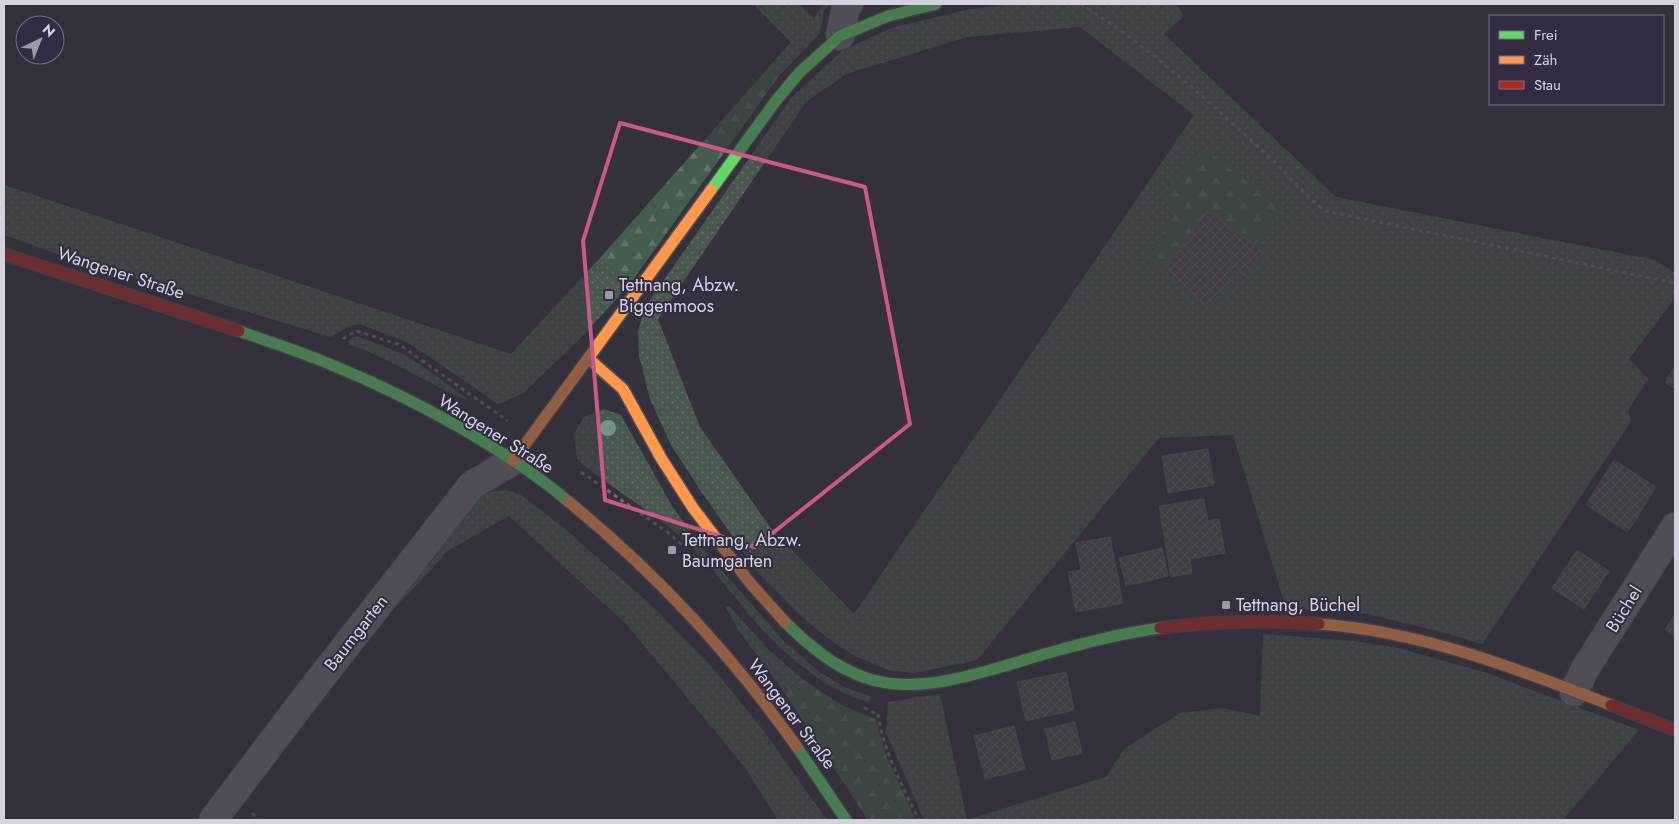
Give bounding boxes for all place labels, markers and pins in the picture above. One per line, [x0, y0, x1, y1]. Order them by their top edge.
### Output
place label: Tettnang, Abzw. Biggenmoos [619, 272, 739, 319]
marker: Tettnang, Abzw. Biggenmoos [603, 289, 615, 301]
place label: Tettnang, Abzw. Baumgarten [682, 527, 802, 574]
marker: Tettnang, Abzw. Baumgarten [666, 544, 678, 556]
place label: Tettnang, Büchel [1236, 592, 1360, 618]
marker: Tettnang, Büchel [1220, 599, 1232, 611]

